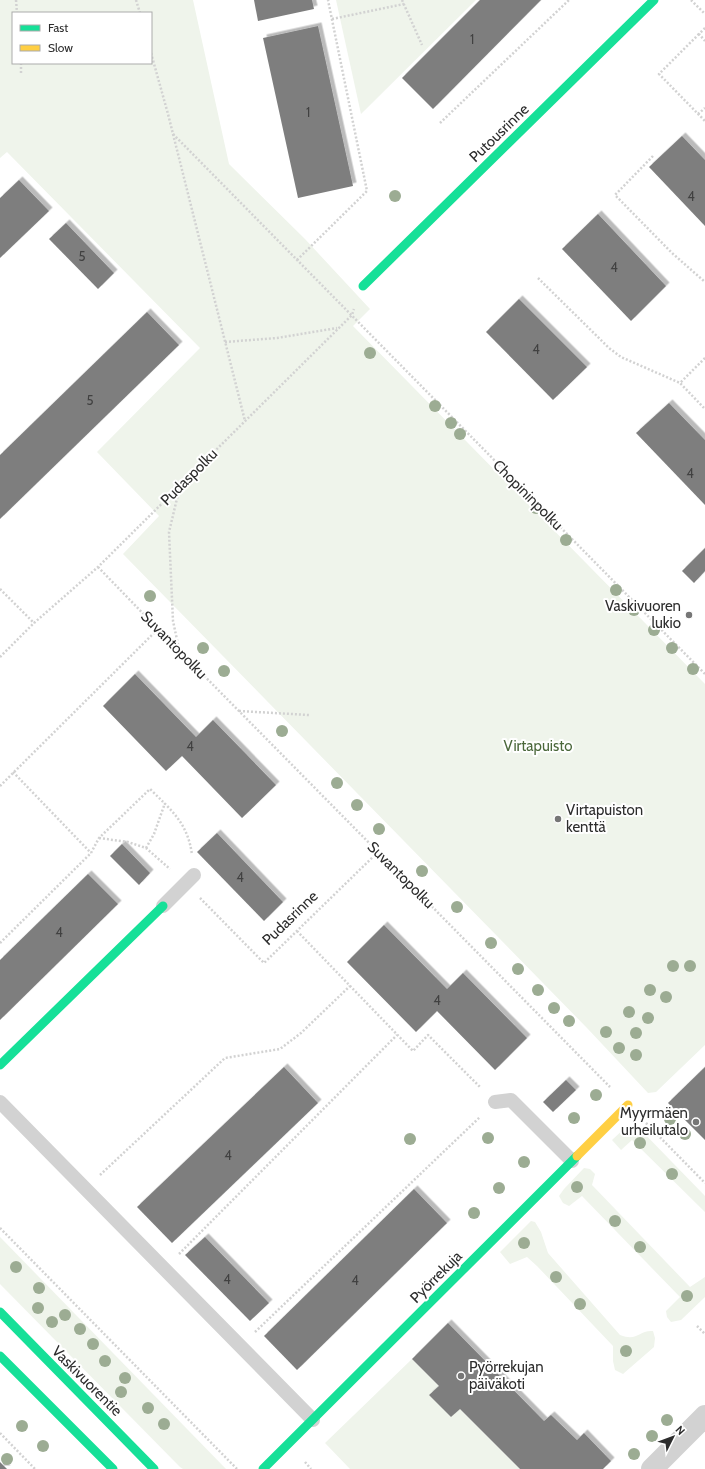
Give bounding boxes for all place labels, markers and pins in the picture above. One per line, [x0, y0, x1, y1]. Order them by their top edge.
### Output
place label: Vaskivuoren lukio [605, 597, 681, 632]
marker: Vaskivuoren lukio [684, 610, 694, 620]
place label: Virtapuiston kenttä [566, 801, 643, 836]
marker: Virtapuiston kenttä [553, 814, 563, 824]
place label: Myyrmäen urheilutalo [620, 1104, 688, 1139]
marker: Myyrmäen urheilutalo [691, 1117, 701, 1127]
place label: Pyörrekujan päiväkoti [469, 1358, 544, 1393]
marker: Pyörrekujan päiväkoti [456, 1371, 466, 1381]

